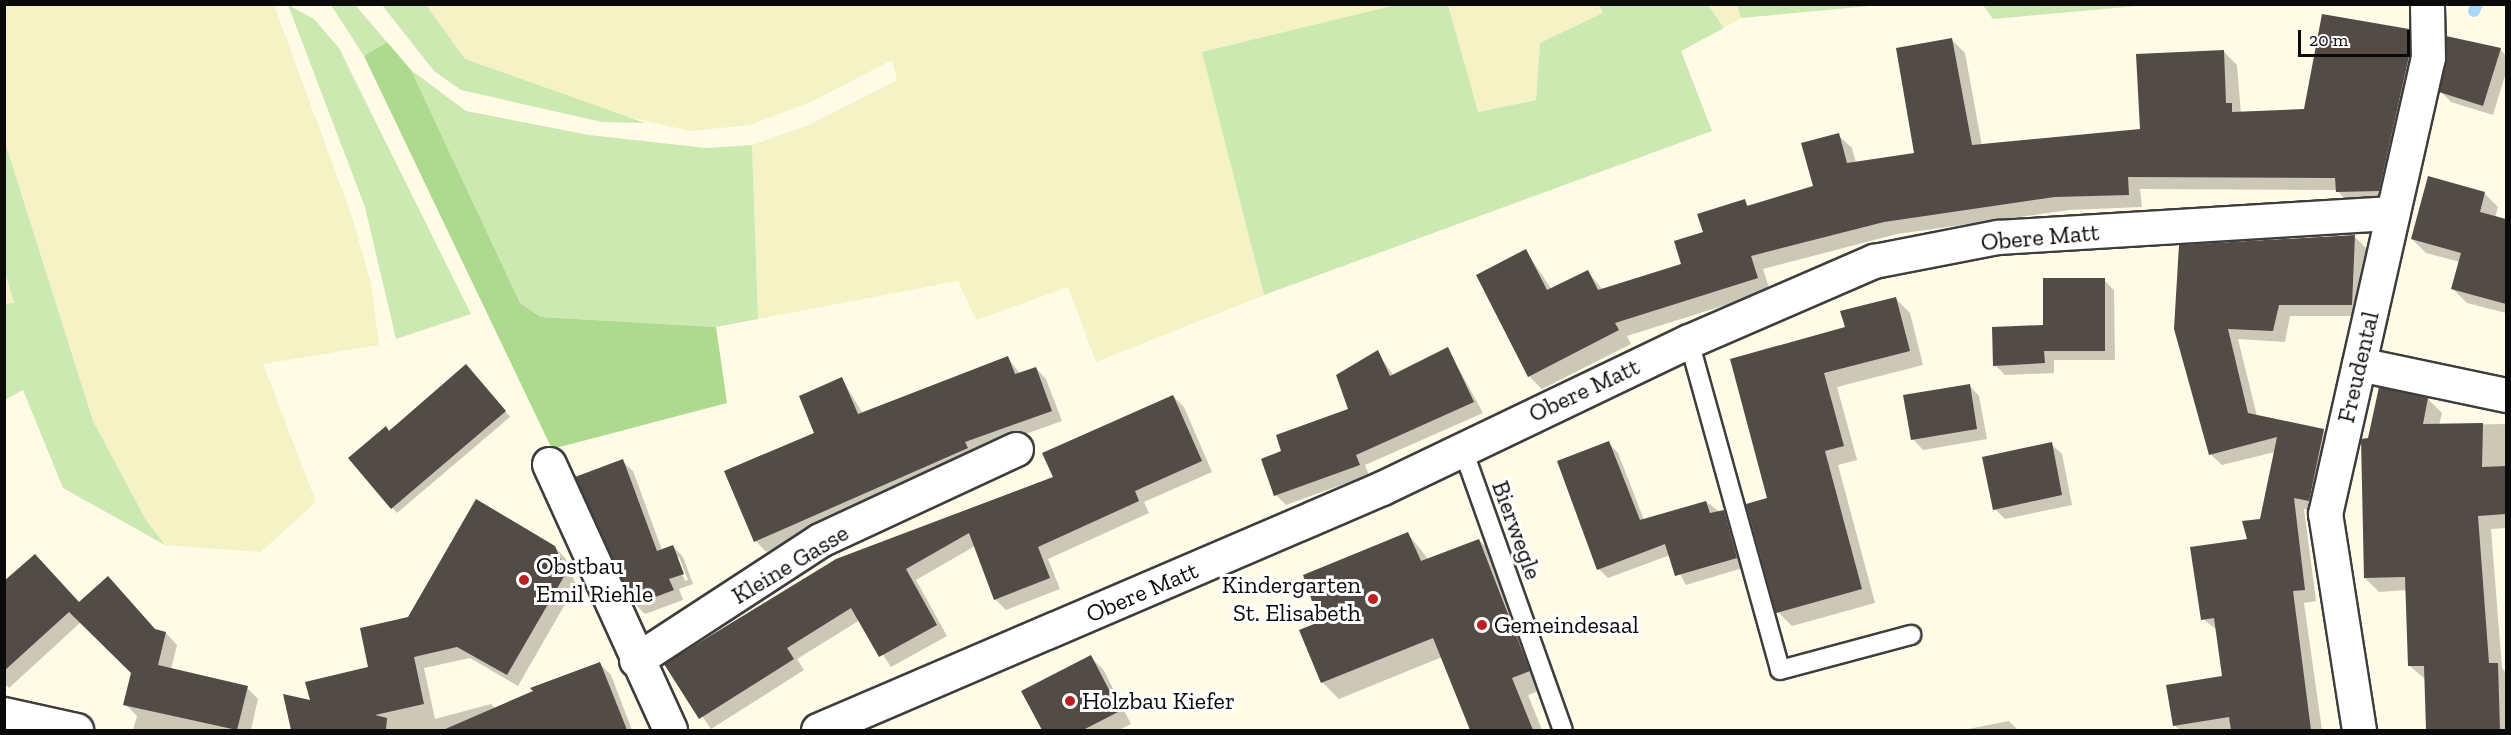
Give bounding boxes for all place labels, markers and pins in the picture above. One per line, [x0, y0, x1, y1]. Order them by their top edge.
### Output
place label: Obstbau Emil Riehle [536, 552, 653, 608]
place label: Kindergarten St. Elisabeth [1222, 571, 1361, 627]
marker: Obstbau Emil Riehle [517, 573, 531, 587]
marker: Kindergarten St. Elisabeth [1366, 592, 1380, 606]
place label: Gemeindesaal [1494, 611, 1639, 639]
marker: Gemeindesaal [1475, 618, 1489, 632]
place label: Holzbau Kiefer [1082, 687, 1235, 715]
marker: Holzbau Kiefer [1063, 694, 1077, 708]

